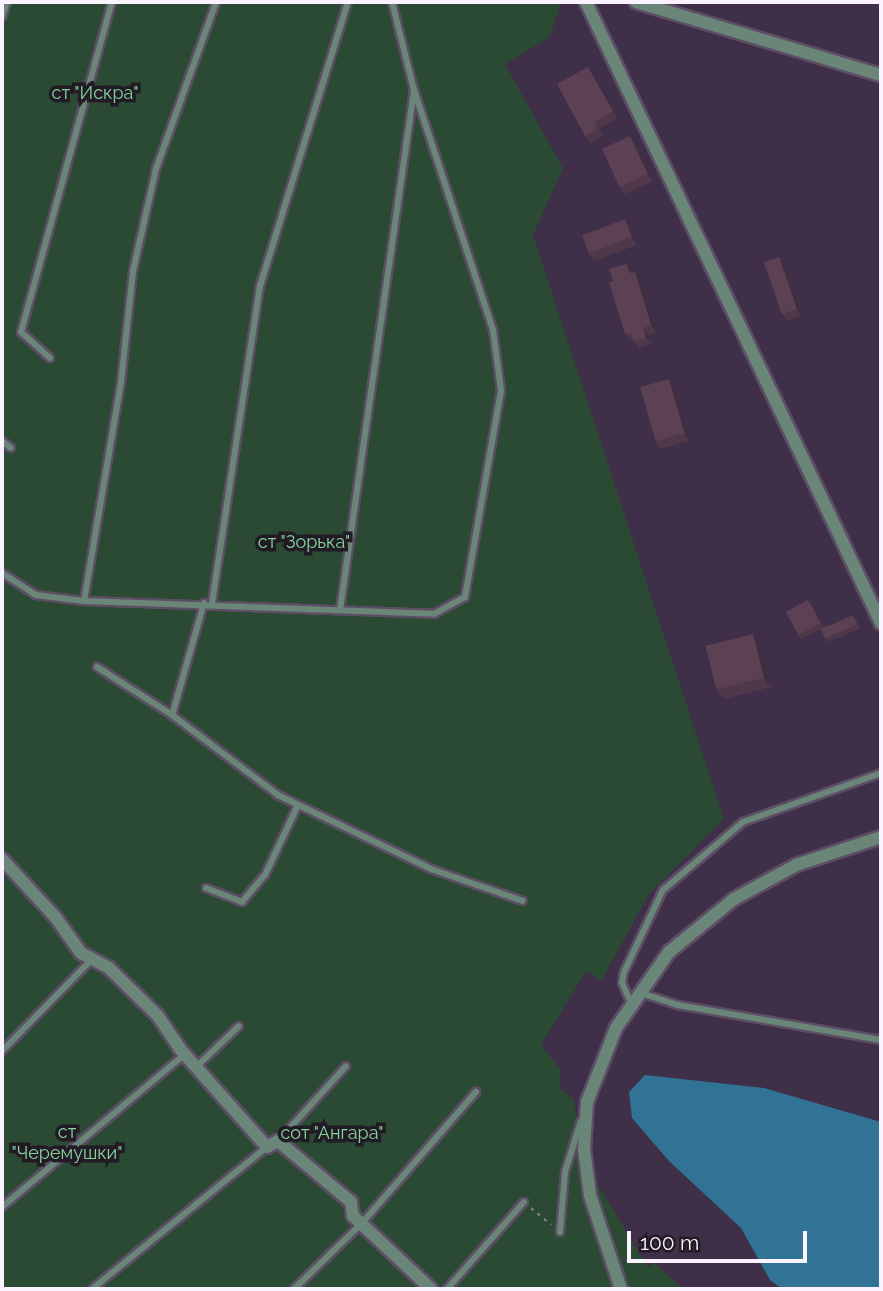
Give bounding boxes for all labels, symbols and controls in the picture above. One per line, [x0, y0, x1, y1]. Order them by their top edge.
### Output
park label: ст "Искра" [51, 82, 139, 104]
park label: ст "Зорька" [258, 531, 350, 553]
park label: ст "Черемушки" [11, 1122, 123, 1164]
park label: сот "Ангара" [280, 1122, 384, 1144]
scale bar [631, 1218, 811, 1262]
text: 100 m [640, 1230, 699, 1255]

